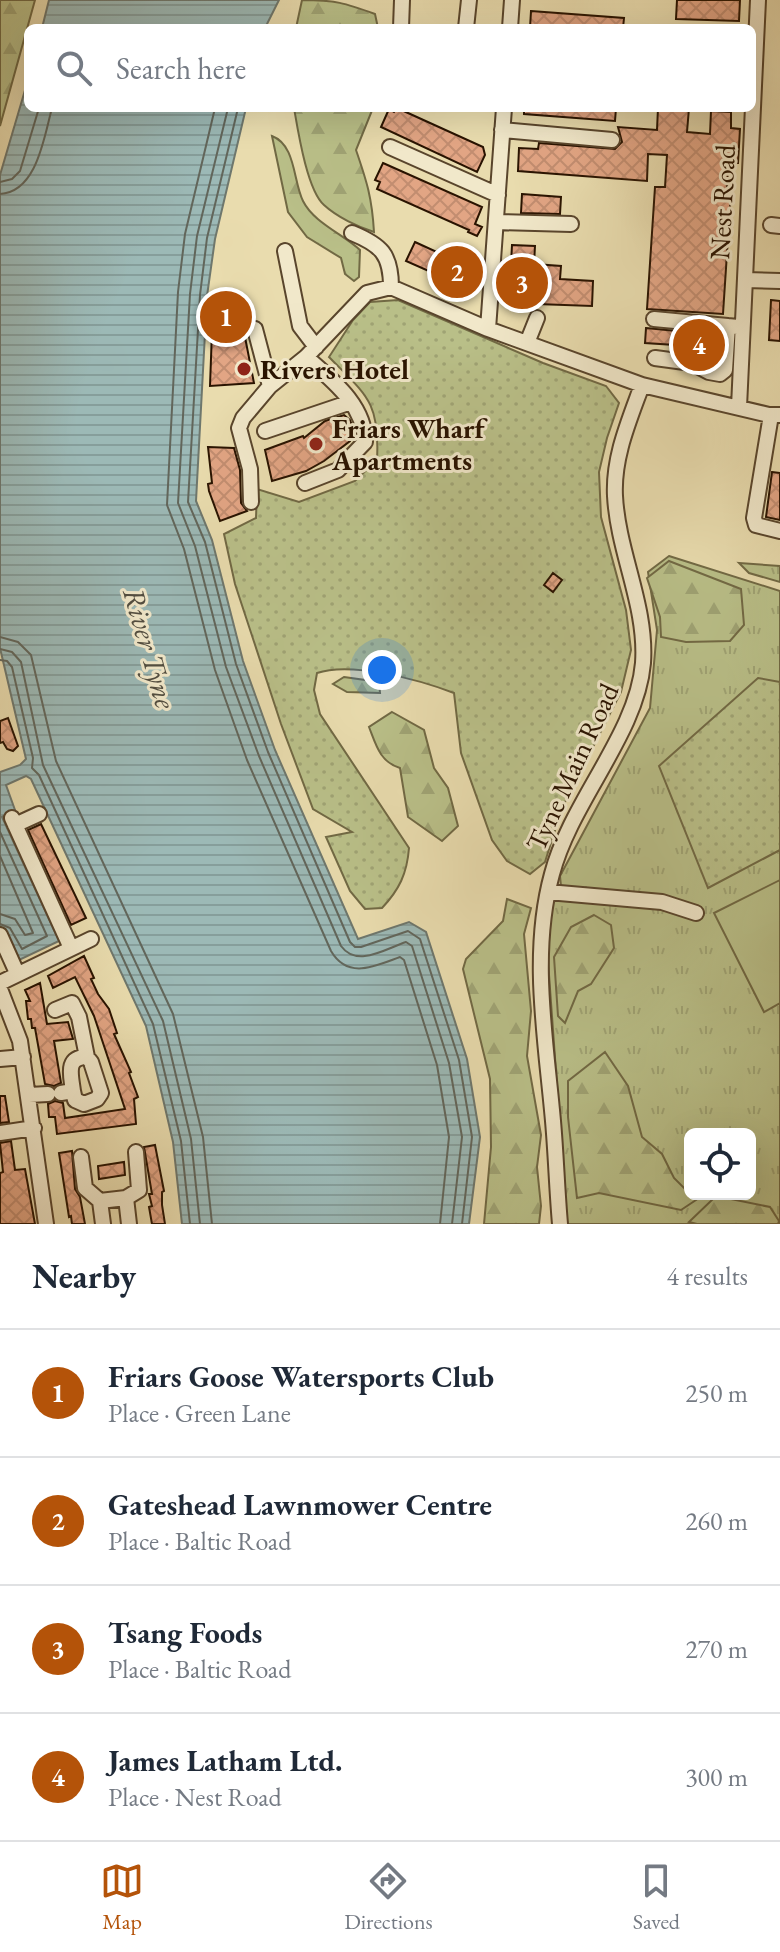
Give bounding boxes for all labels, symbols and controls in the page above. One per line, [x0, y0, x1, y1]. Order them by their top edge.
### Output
search box [24, 24, 756, 112]
icon: search [52, 46, 96, 90]
text: Search here [116, 49, 246, 88]
street label: Nest Road [701, 143, 743, 260]
pin: 2 [431, 242, 483, 302]
pin: 3 [496, 253, 548, 313]
pin: 1 [200, 287, 252, 347]
pin: 4 [673, 315, 725, 375]
place label: Rivers Hotel [260, 351, 409, 387]
marker: Rivers Hotel [235, 360, 253, 378]
place label: Friars Wharf Apartments [331, 410, 489, 478]
marker: Friars Wharf Apartments [307, 435, 325, 453]
water label: River Tyne [114, 583, 186, 714]
your location [362, 650, 402, 690]
street label: Tyne Main Road [517, 677, 627, 857]
map controls [684, 1128, 756, 1200]
button: locate [684, 1128, 756, 1200]
text: Nearby [32, 1254, 136, 1298]
text: 4 results [667, 1259, 748, 1293]
text: Friars Goose Watersports Club [108, 1357, 494, 1396]
text: 1 [51, 1376, 65, 1410]
text: 250 m [685, 1376, 748, 1410]
text: Place · Green Lane [108, 1396, 291, 1430]
text: Gateshead Lawnmower Centre [108, 1485, 492, 1524]
text: 2 [51, 1504, 65, 1538]
text: 260 m [685, 1504, 748, 1538]
text: Place · Baltic Road [108, 1524, 291, 1558]
text: Tsang Foods [108, 1613, 262, 1652]
text: 3 [51, 1632, 65, 1666]
text: 270 m [685, 1632, 748, 1666]
text: Place · Baltic Road [108, 1652, 291, 1686]
text: James Latham Ltd. [108, 1741, 342, 1780]
text: 4 [51, 1760, 65, 1794]
text: 300 m [685, 1760, 748, 1794]
text: Place · Nest Road [108, 1780, 282, 1814]
tab: Map [100, 1859, 144, 1936]
tab: Directions [344, 1859, 433, 1936]
tab: Saved [633, 1859, 680, 1936]

